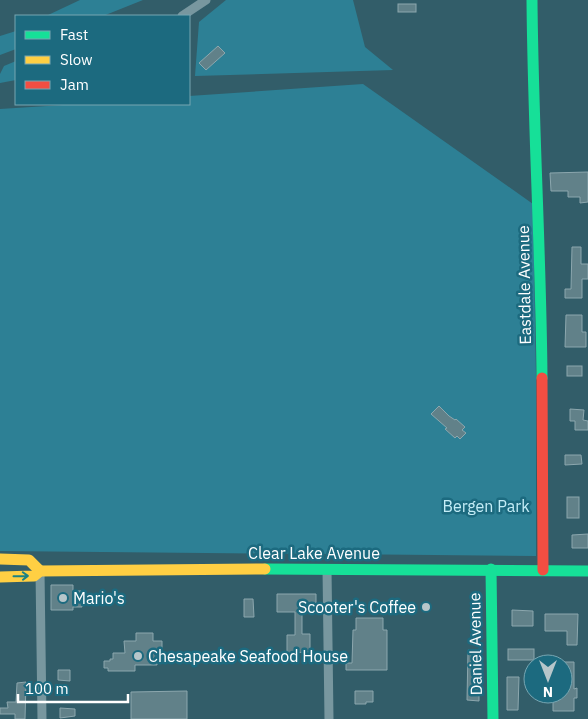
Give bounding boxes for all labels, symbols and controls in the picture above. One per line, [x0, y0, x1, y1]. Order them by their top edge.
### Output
legend [15, 15, 190, 105]
text: Fast [60, 25, 88, 44]
text: Slow [60, 50, 93, 69]
text: Jam [60, 75, 89, 94]
street label: Eastdale Avenue [513, 225, 535, 345]
park label: Bergen Park [442, 496, 530, 516]
street label: Clear Lake Avenue [248, 543, 380, 563]
one-way arrow [12, 571, 29, 581]
place label: Mario's [73, 588, 125, 608]
marker: Mario's [57, 592, 69, 604]
street label: Daniel Avenue [464, 592, 486, 696]
place label: Scooter's Coffee [298, 597, 416, 617]
marker: Scooter's Coffee [420, 601, 432, 613]
place label: Chesapeake Seafood House [148, 646, 348, 666]
marker: Chesapeake Seafood House [132, 650, 144, 662]
north arrow [523, 654, 573, 704]
scale bar [18, 672, 128, 704]
text: 100 m [25, 679, 69, 698]
text: N [543, 683, 553, 701]

